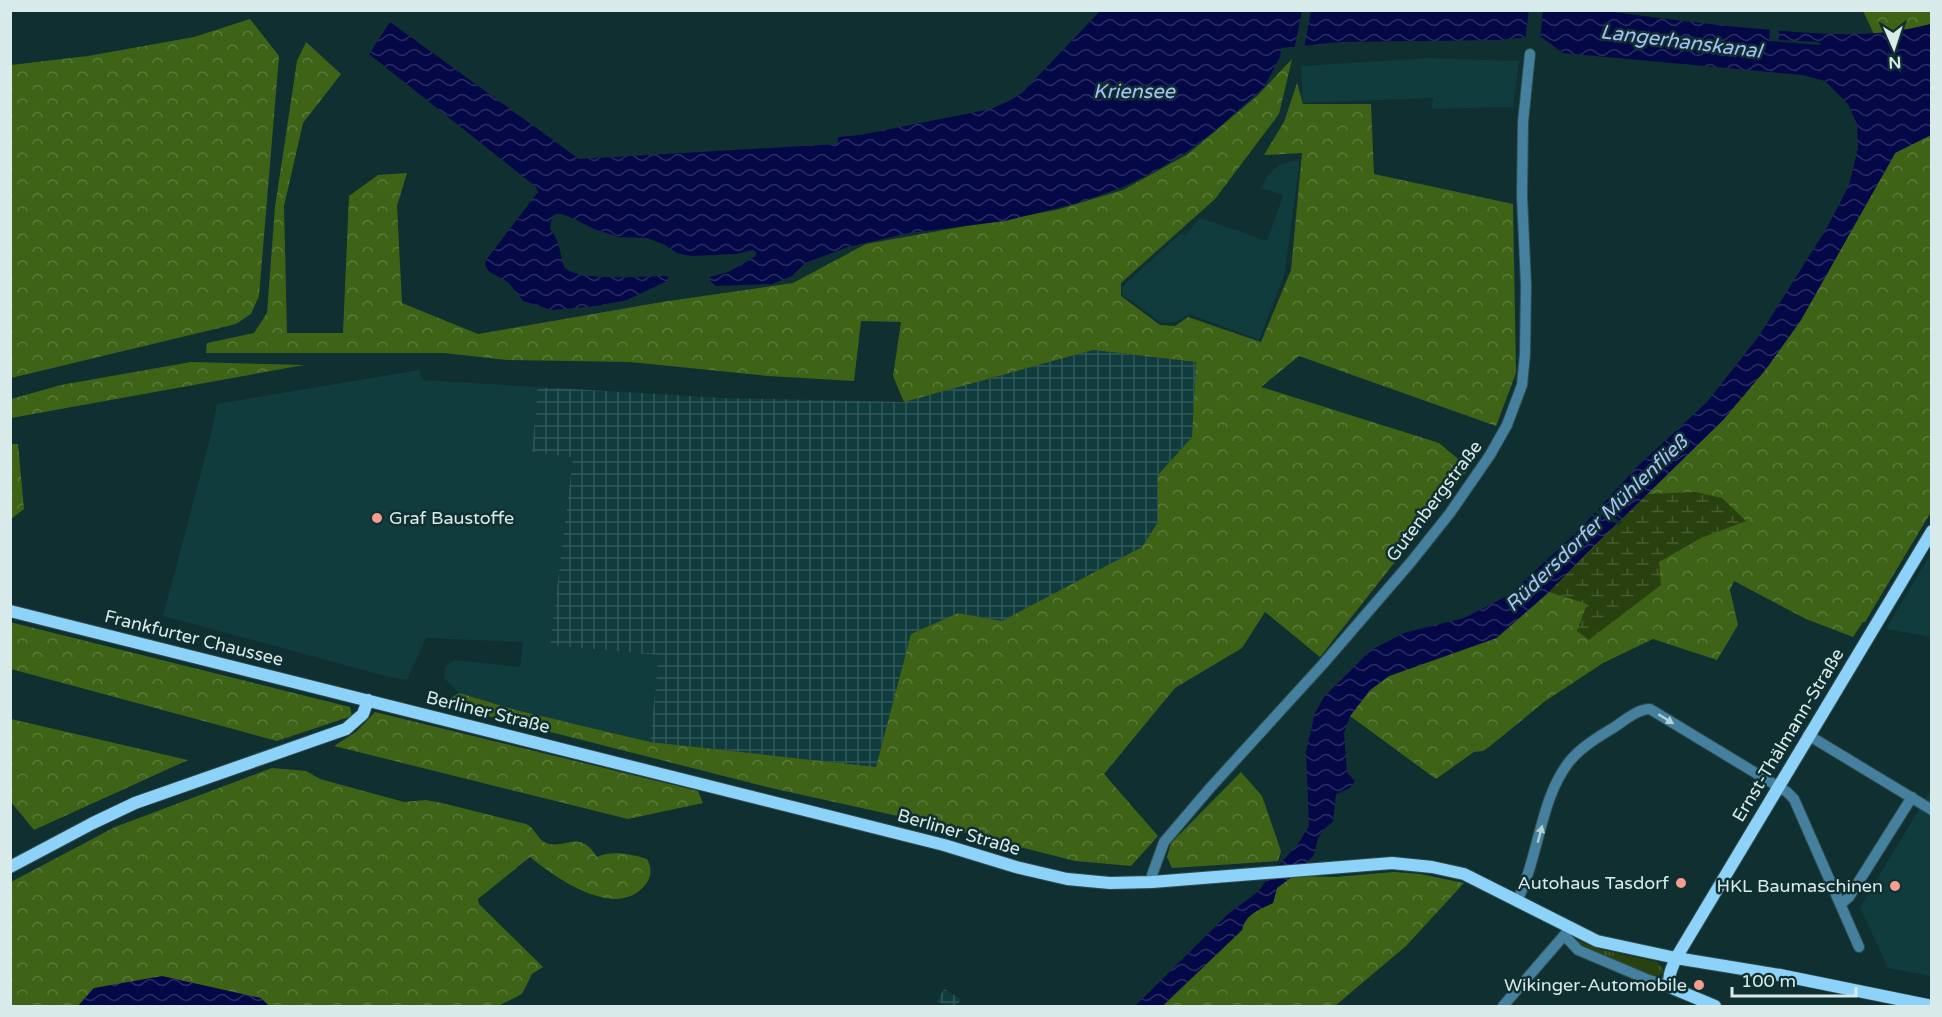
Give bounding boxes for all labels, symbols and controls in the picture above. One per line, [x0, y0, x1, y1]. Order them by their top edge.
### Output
north arrow [1864, 18, 1924, 78]
water label: Langerhanskanal [1599, 20, 1765, 64]
text: N [1888, 52, 1902, 72]
water label: Kriensee [1093, 80, 1177, 104]
water label: Rüdersdorfer Mühlenfließ [1501, 429, 1694, 617]
street label: Gutenbergstraße [1381, 436, 1487, 566]
place label: Graf Baustoffe [389, 507, 514, 529]
marker: Graf Baustoffe [370, 511, 384, 525]
street label: Frankfurter Chaussee [102, 605, 286, 671]
street label: Ernst-Thälmann-Straße [1727, 644, 1849, 826]
street label: Berliner Straße [424, 686, 552, 738]
one-way arrow [1658, 713, 1674, 724]
street label: Berliner Straße [895, 804, 1023, 860]
one-way arrow [1536, 825, 1546, 843]
place label: Autohaus Tasdorf [1518, 872, 1669, 894]
place label: HKL Baumaschinen [1716, 875, 1883, 897]
marker: Autohaus Tasdorf [1674, 876, 1688, 890]
marker: HKL Baumaschinen [1888, 879, 1902, 893]
scale bar [1732, 960, 1856, 998]
text: 100 m [1741, 970, 1796, 992]
place label: Wikinger-Automobile [1504, 974, 1687, 996]
marker: Wikinger-Automobile [1692, 978, 1706, 992]

